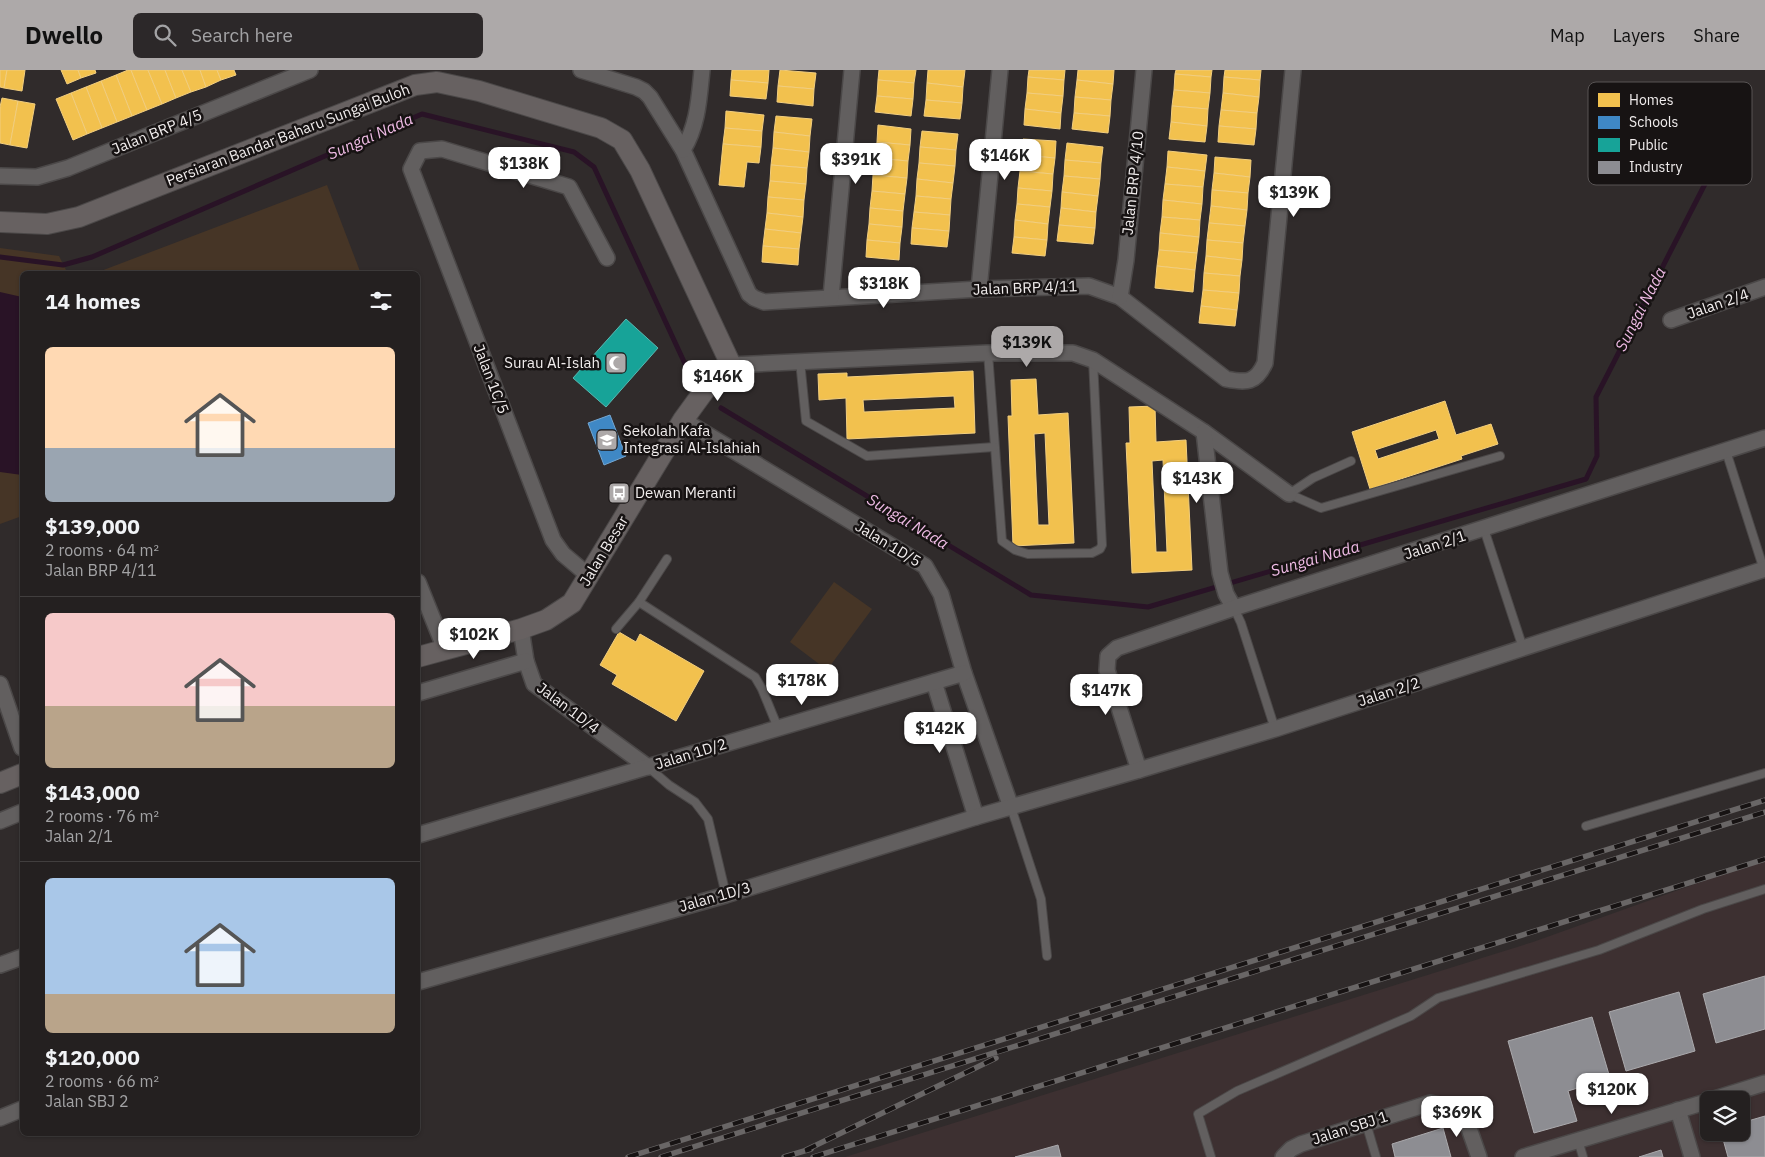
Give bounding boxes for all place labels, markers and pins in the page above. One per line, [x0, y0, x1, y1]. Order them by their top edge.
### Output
pin: $146K [970, 138, 1040, 181]
pin: $391K [821, 142, 891, 185]
pin: $138K [489, 146, 559, 189]
pin: $139K [1259, 176, 1329, 218]
pin: $318K [849, 266, 919, 309]
pin: $139K [992, 326, 1062, 368]
mosque icon: Surau Al-Islah [604, 351, 628, 375]
place label: Surau Al-Islah [504, 353, 600, 372]
pin: $146K [683, 360, 753, 402]
place label: Sekolah Kafa Integrasi Al-Islahiah [623, 421, 760, 457]
school or university icon: Sekolah Kafa Integrasi Al-Islahiah [595, 428, 619, 452]
pin: $143K [1162, 462, 1232, 504]
bus stop icon: Dewan Meranti [607, 481, 631, 505]
place label: Dewan Meranti [635, 483, 736, 502]
pin: $102K [439, 618, 509, 660]
pin: $178K [767, 664, 837, 706]
pin: $147K [1071, 674, 1141, 716]
pin: $142K [905, 712, 975, 754]
pin: $120K [1577, 1072, 1647, 1115]
pin: $369K [1422, 1096, 1492, 1138]

